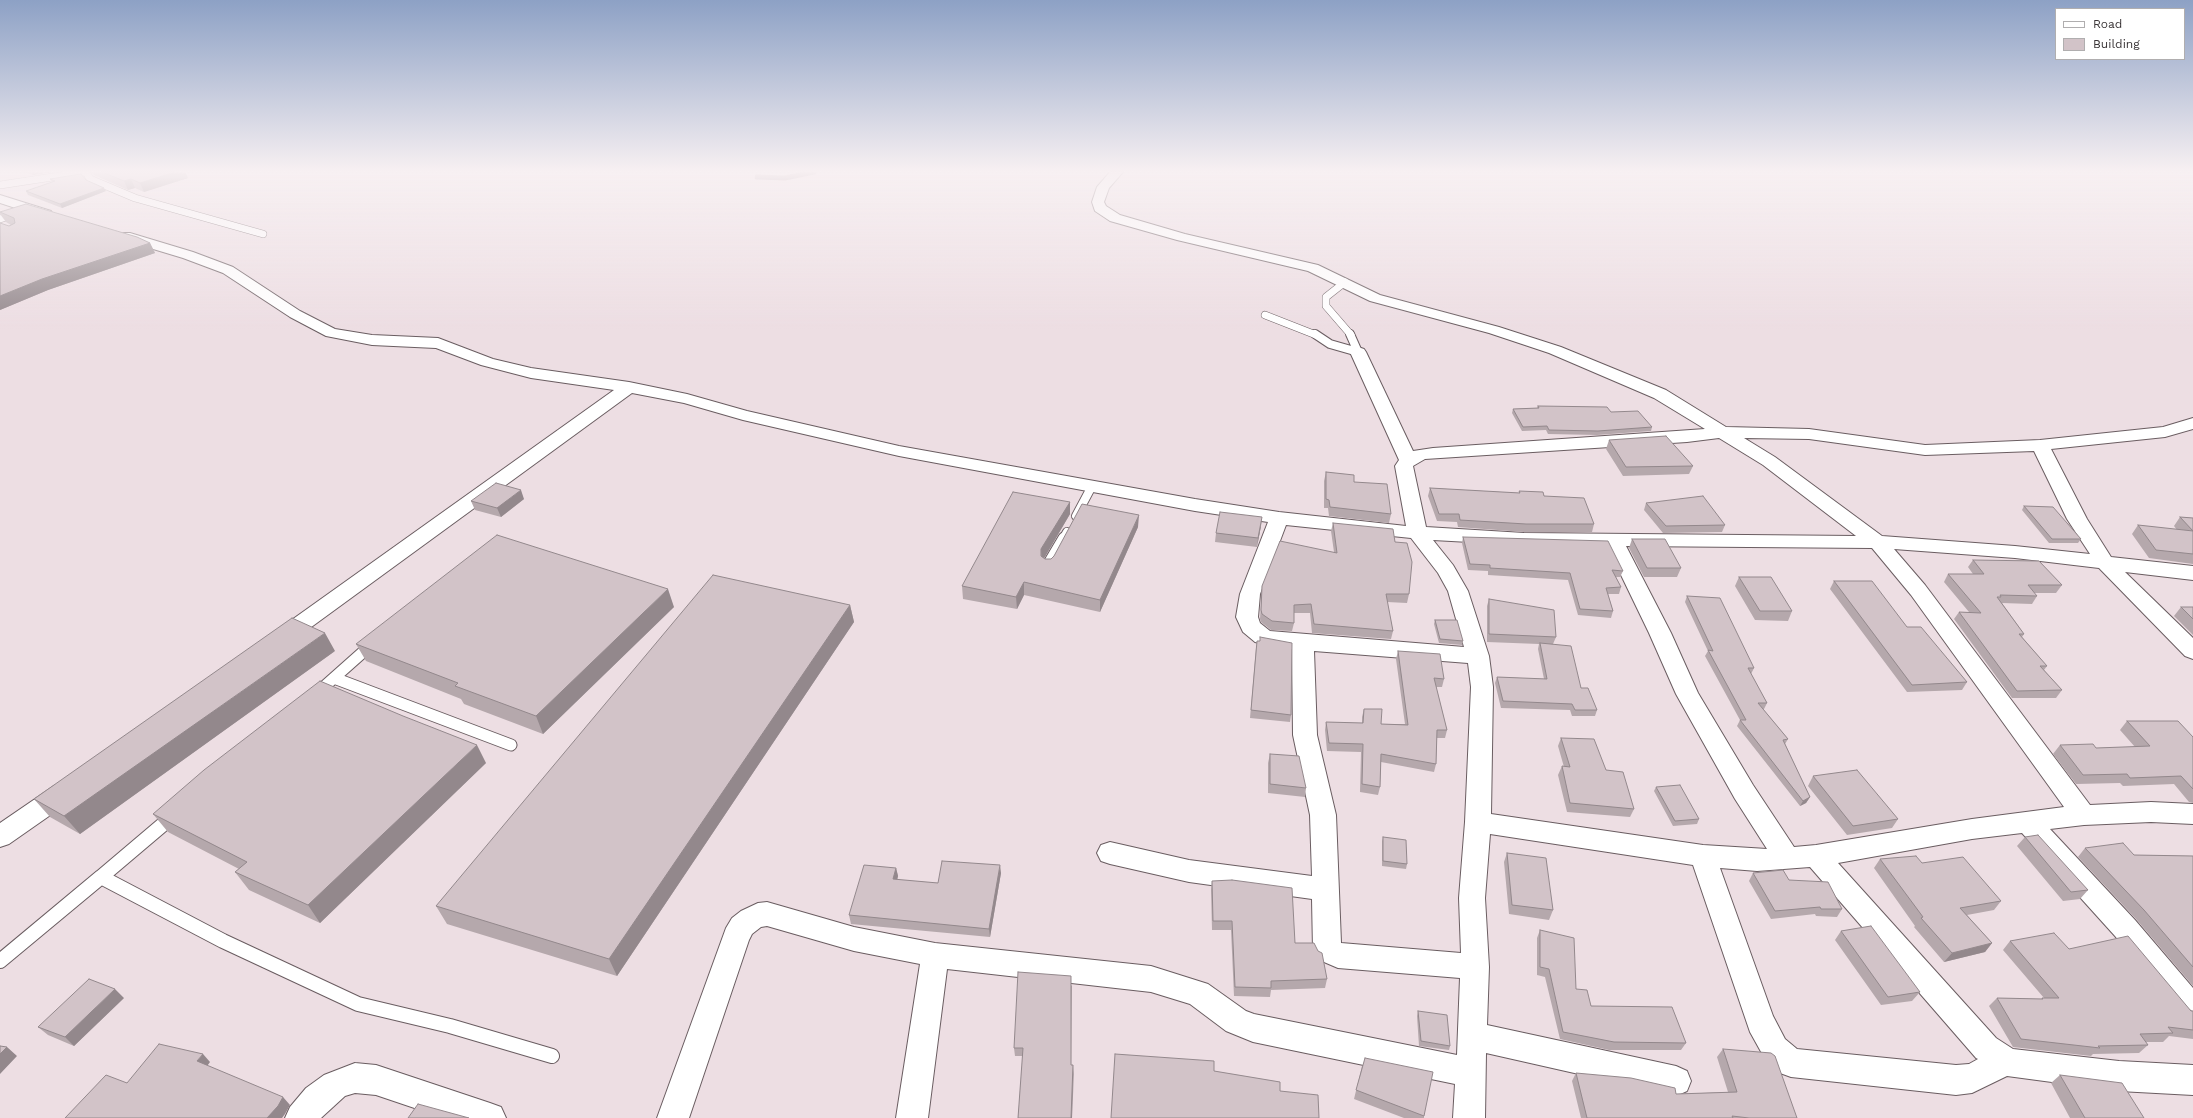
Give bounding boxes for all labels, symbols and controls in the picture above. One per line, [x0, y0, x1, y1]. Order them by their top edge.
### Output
legend [2055, 8, 2185, 60]
text: Road [2093, 17, 2122, 31]
text: Building [2093, 37, 2140, 51]

